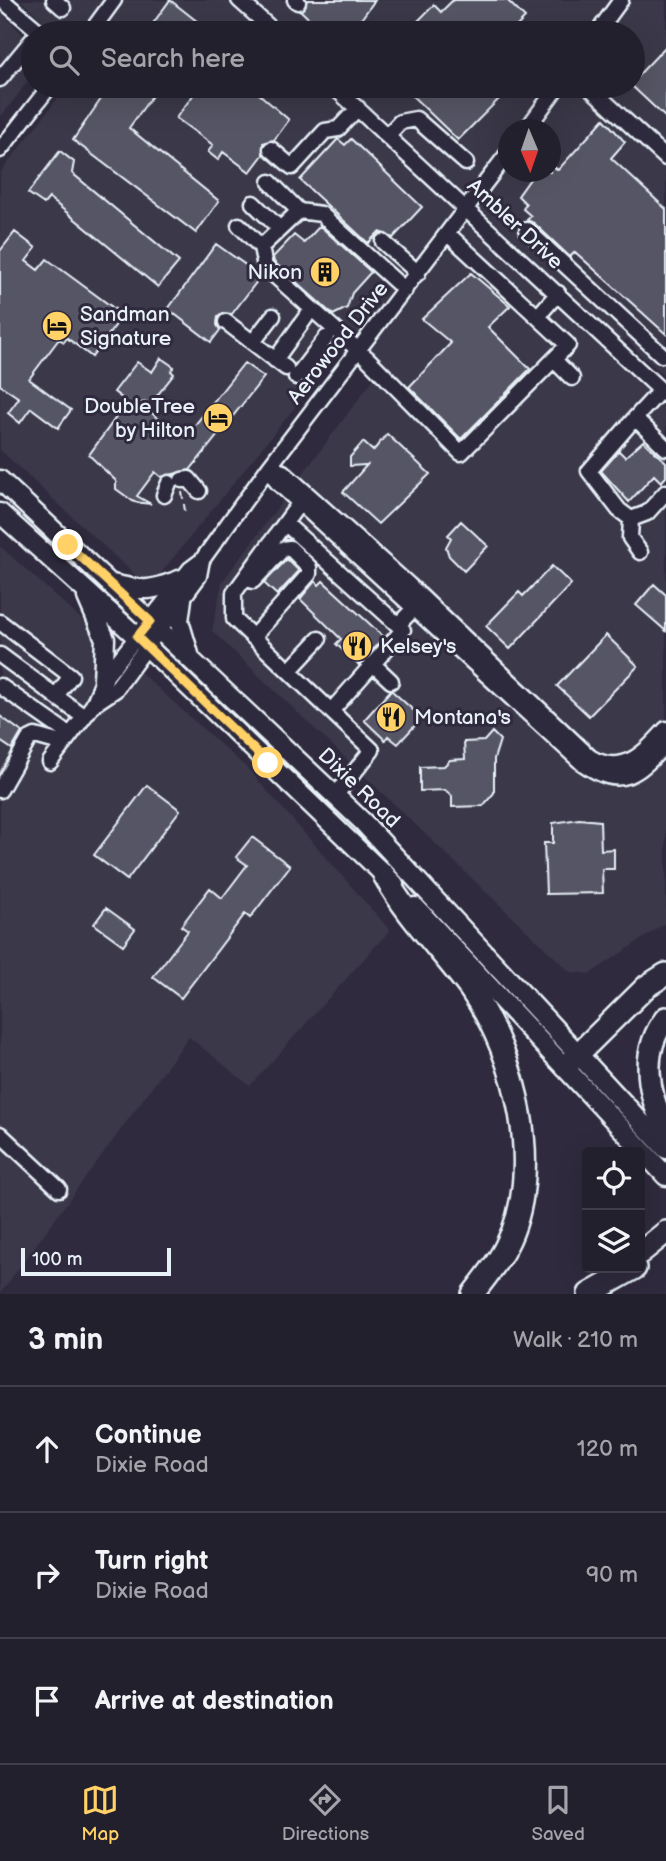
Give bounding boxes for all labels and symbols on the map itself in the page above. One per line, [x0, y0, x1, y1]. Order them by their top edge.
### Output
north arrow [498, 119, 561, 182]
street label: Ambler Drive [462, 173, 568, 275]
building icon: Nikon [308, 255, 342, 289]
place label: Nikon [248, 260, 302, 285]
street label: Aerowood Drive [282, 277, 394, 409]
place label: Sandman Signature [80, 302, 171, 351]
hotel icon: Sandman Signature [40, 309, 74, 343]
place label: DoubleTree by Hilton [84, 394, 195, 443]
hotel icon: DoubleTree by Hilton [201, 401, 235, 435]
route end [52, 529, 83, 560]
restaurant icon: Kelsey's [340, 629, 374, 663]
place label: Kelsey's [380, 634, 456, 659]
restaurant icon: Montana's [374, 700, 408, 734]
place label: Montana's [414, 705, 511, 730]
street label: Dixie Road [313, 743, 405, 833]
route start [252, 747, 283, 778]
scale bar [21, 1245, 172, 1277]

